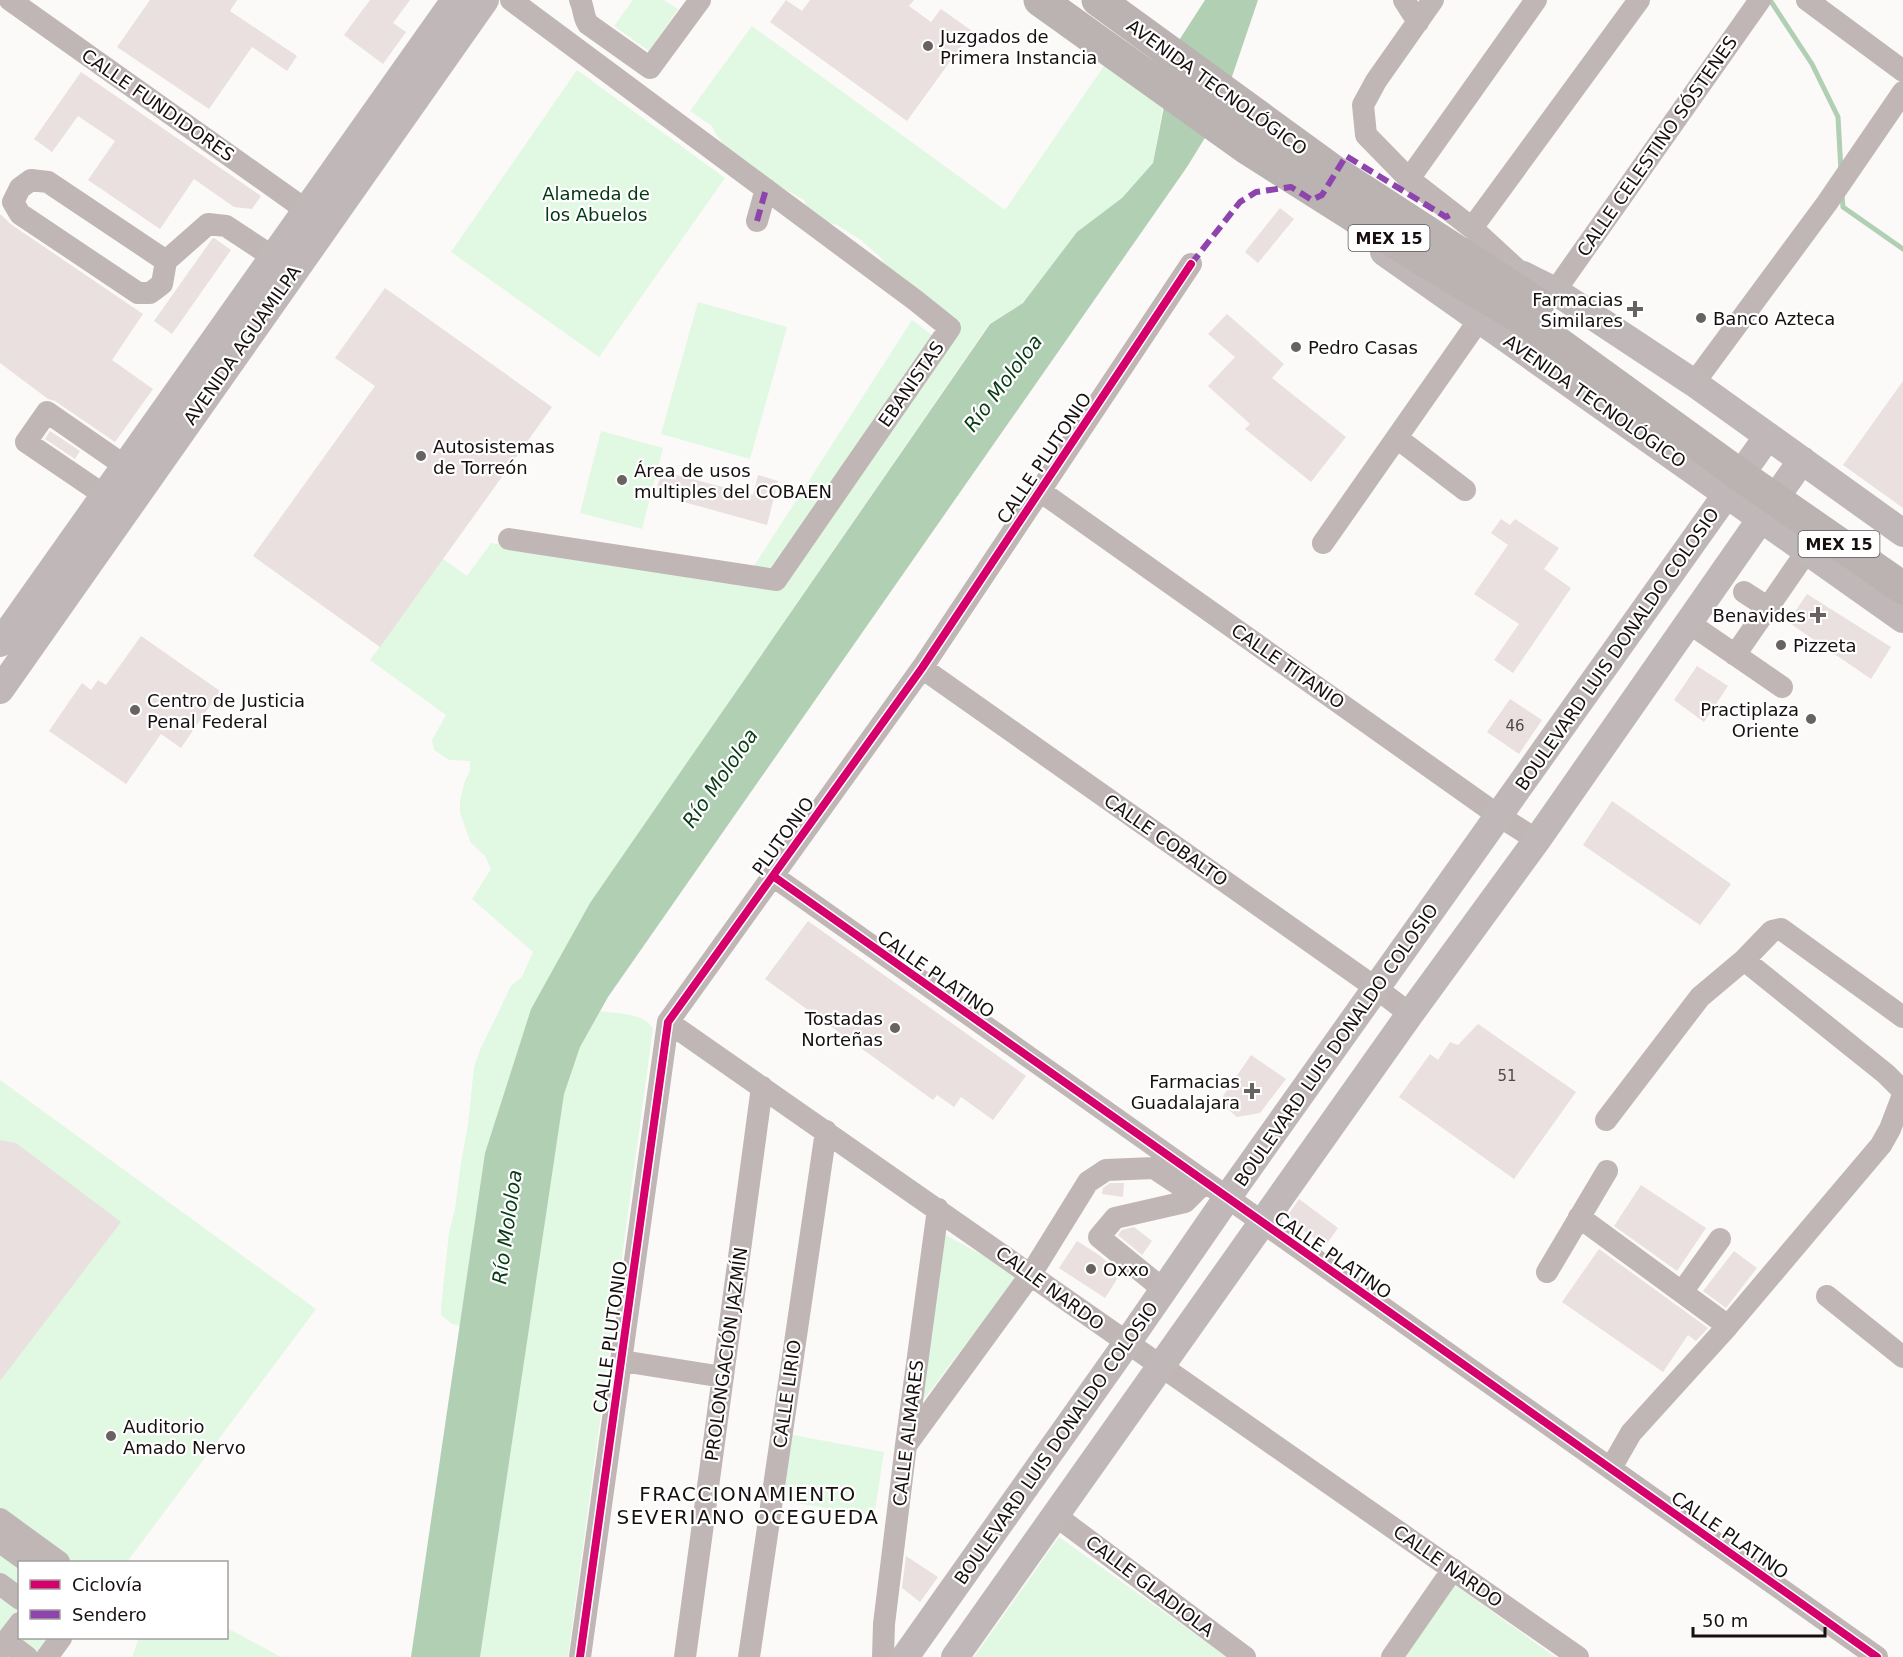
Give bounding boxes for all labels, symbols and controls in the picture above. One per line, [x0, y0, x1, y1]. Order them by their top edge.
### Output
street label: AVENIDA TECNOLÓGICO [1123, 15, 1311, 159]
place label: Juzgados de Primera Instancia [939, 26, 1097, 68]
street label: CALLE CELESTINO SÓSTENES [1573, 32, 1741, 260]
marker: Juzgados de Primera Instancia [921, 39, 935, 53]
street label: CALLE FUNDIDORES [78, 44, 238, 166]
park label: Alameda de los Abuelos [542, 183, 650, 225]
road number: MEX 15 [1348, 225, 1430, 251]
street label: AVENIDA AGUAMILPA [179, 261, 305, 429]
place label: Farmacias Similares [1532, 289, 1623, 331]
marker: Farmacias Similares [1628, 302, 1642, 316]
place label: Banco Azteca [1713, 308, 1835, 329]
marker: Banco Azteca [1694, 311, 1708, 325]
water label: Río Mololoa [959, 330, 1047, 436]
street label: AVENIDA TECNOLÓGICO [1500, 330, 1690, 472]
street label: EBANISTAS [874, 337, 948, 431]
place label: Pedro Casas [1308, 337, 1418, 358]
marker: Pedro Casas [1289, 340, 1303, 354]
street label: CALLE PLUTONIO [992, 389, 1096, 527]
place label: Autosistemas de Torreón [433, 436, 555, 478]
marker: Autosistemas de Torreón [414, 449, 428, 463]
place label: Área de usos multiples del COBAEN [634, 460, 832, 502]
marker: Área de usos multiples del COBAEN [615, 473, 629, 487]
street label: BOULEVARD LUIS DONALDO COLOSIO [1511, 504, 1723, 794]
road number: MEX 15 [1798, 531, 1880, 557]
place label: Benavides [1713, 605, 1806, 626]
marker: Benavides [1811, 608, 1825, 622]
street label: CALLE TITANIO [1227, 619, 1349, 713]
place label: Pizzeta [1793, 635, 1857, 656]
marker: Pizzeta [1774, 638, 1788, 652]
place label: Centro de Justicia Penal Federal [147, 690, 305, 732]
place label: Practiplaza Oriente [1700, 699, 1799, 741]
marker: Centro de Justicia Penal Federal [128, 703, 142, 717]
marker: Practiplaza Oriente [1804, 712, 1818, 726]
house number: 46 [1505, 717, 1525, 735]
water label: Río Mololoa [677, 724, 763, 832]
street label: CALLE COBALTO [1100, 789, 1232, 891]
street label: PLUTONIO [748, 793, 818, 879]
street label: BOULEVARD LUIS DONALDO COLOSIO [1230, 900, 1442, 1190]
street label: CALLE PLATINO [873, 926, 999, 1022]
place label: Tostadas Norteñas [801, 1008, 883, 1050]
marker: Tostadas Norteñas [888, 1021, 902, 1035]
house number: 51 [1497, 1067, 1517, 1085]
place label: Farmacias Guadalajara [1131, 1071, 1240, 1113]
marker: Farmacias Guadalajara [1245, 1084, 1259, 1098]
water label: Río Mololoa [487, 1168, 527, 1286]
street label: CALLE PLATINO [1270, 1207, 1396, 1303]
street label: CALLE NARDO [992, 1242, 1108, 1334]
street label: PROLONGACIÓN JAZMÍN [701, 1246, 751, 1462]
place label: Oxxo [1103, 1259, 1149, 1280]
street label: CALLE PLUTONIO [589, 1260, 631, 1414]
marker: Oxxo [1084, 1262, 1098, 1276]
street label: BOULEVARD LUIS DONALDO COLOSIO [950, 1298, 1162, 1588]
street label: CALLE LIRIO [769, 1338, 805, 1450]
street label: CALLE ALMARES [889, 1359, 927, 1507]
place label: Auditorio Amado Nervo [123, 1416, 246, 1458]
marker: Auditorio Amado Nervo [104, 1429, 118, 1443]
district label: FRACCIONAMIENTO SEVERIANO OCEGUEDA [616, 1482, 880, 1529]
street label: CALLE PLATINO [1667, 1487, 1793, 1583]
street label: CALLE NARDO [1389, 1521, 1507, 1611]
street label: CALLE GLADIOLA [1082, 1531, 1219, 1641]
legend [18, 1561, 228, 1639]
text: Ciclovía [72, 1574, 142, 1595]
scale bar [1693, 1600, 1825, 1638]
text: Sendero [72, 1604, 146, 1625]
text: 50 m [1702, 1610, 1748, 1631]

